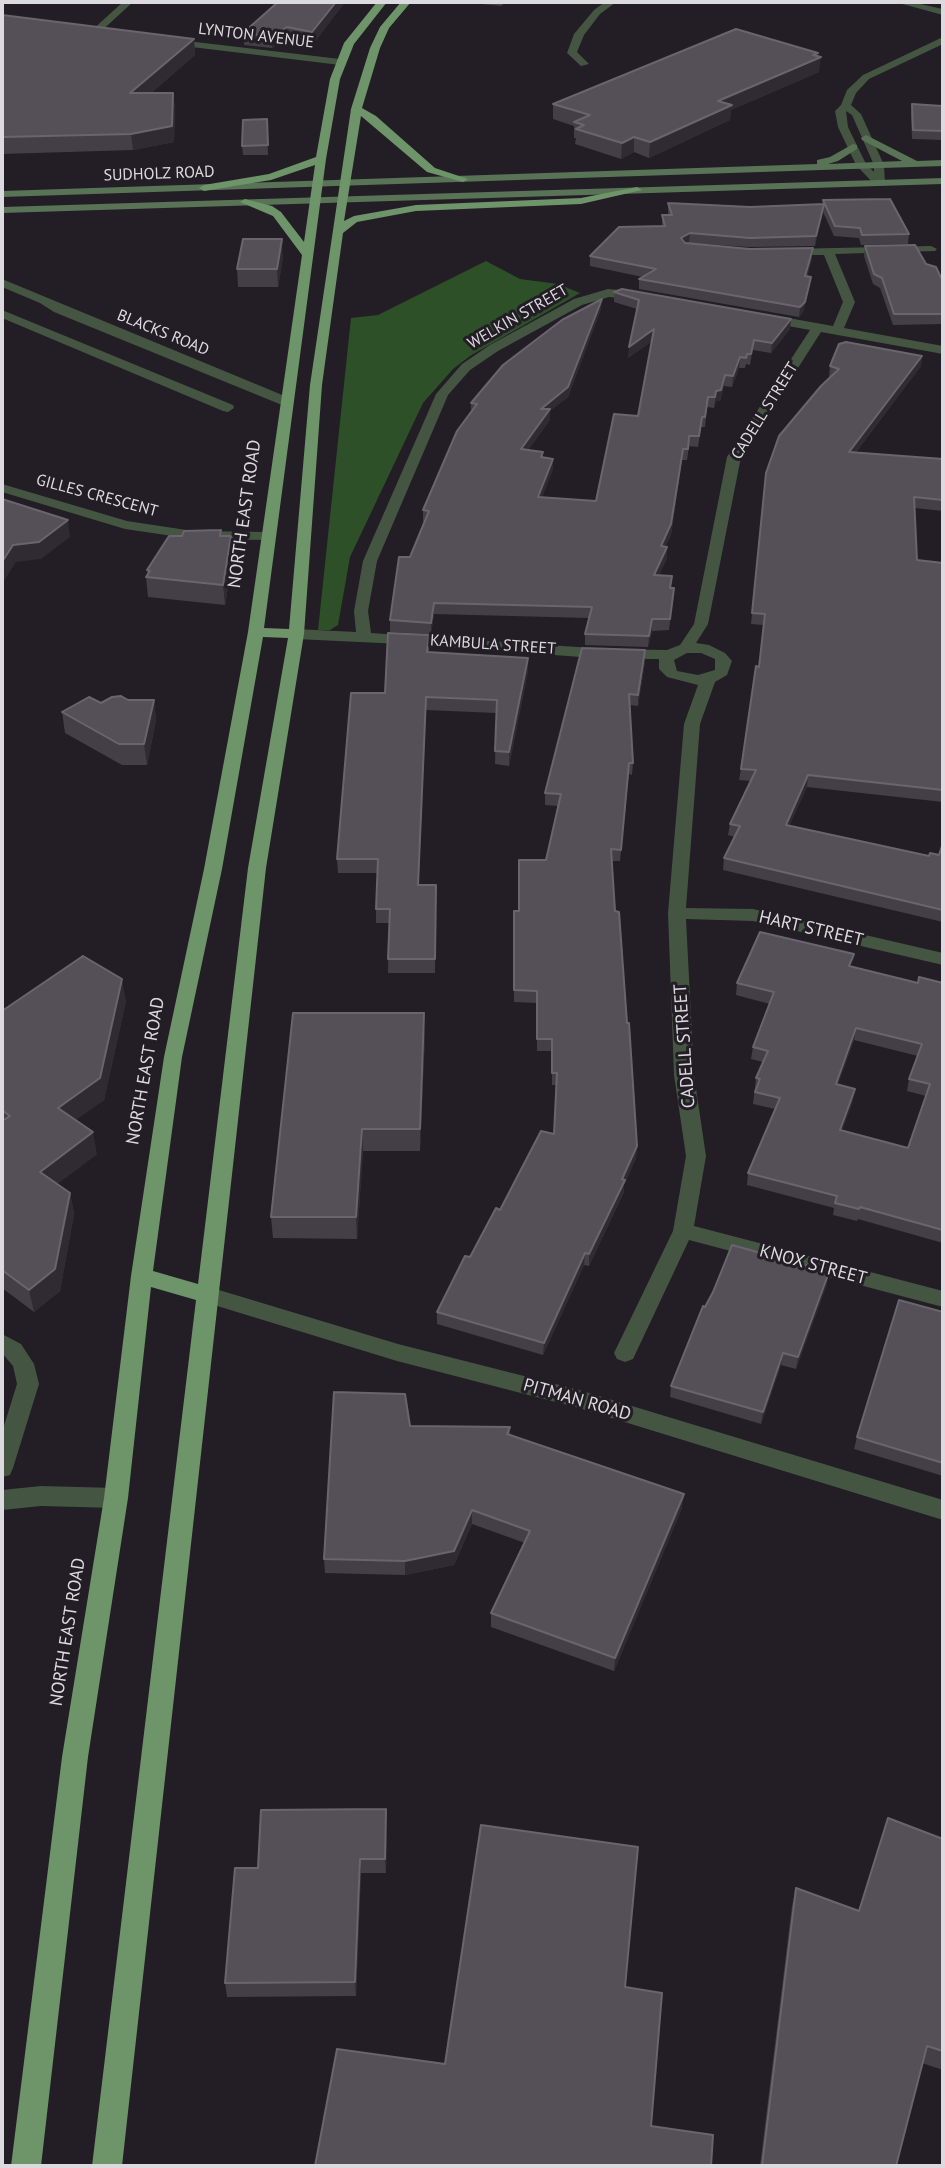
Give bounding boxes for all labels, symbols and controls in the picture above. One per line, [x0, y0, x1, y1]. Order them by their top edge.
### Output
street label: LYNTON AVENUE [197, 19, 315, 53]
street label: SUDHOLZ ROAD [103, 162, 215, 186]
street label: WELKIN STREET [464, 281, 572, 353]
street label: BLACKS ROAD [114, 306, 212, 360]
street label: CADELL STREET [727, 359, 803, 463]
street label: NORTH EAST ROAD [224, 438, 266, 590]
street label: GILLES CRESCENT [34, 470, 160, 522]
street label: KAMBULA STREET [429, 631, 557, 659]
street label: HART STREET [757, 906, 865, 952]
street label: CADELL STREET [670, 983, 700, 1109]
street label: NORTH EAST ROAD [122, 995, 170, 1147]
street label: KNOX STREET [757, 1240, 869, 1290]
street label: PITMAN ROAD [521, 1374, 633, 1426]
street label: NORTH EAST ROAD [46, 1556, 90, 1708]

